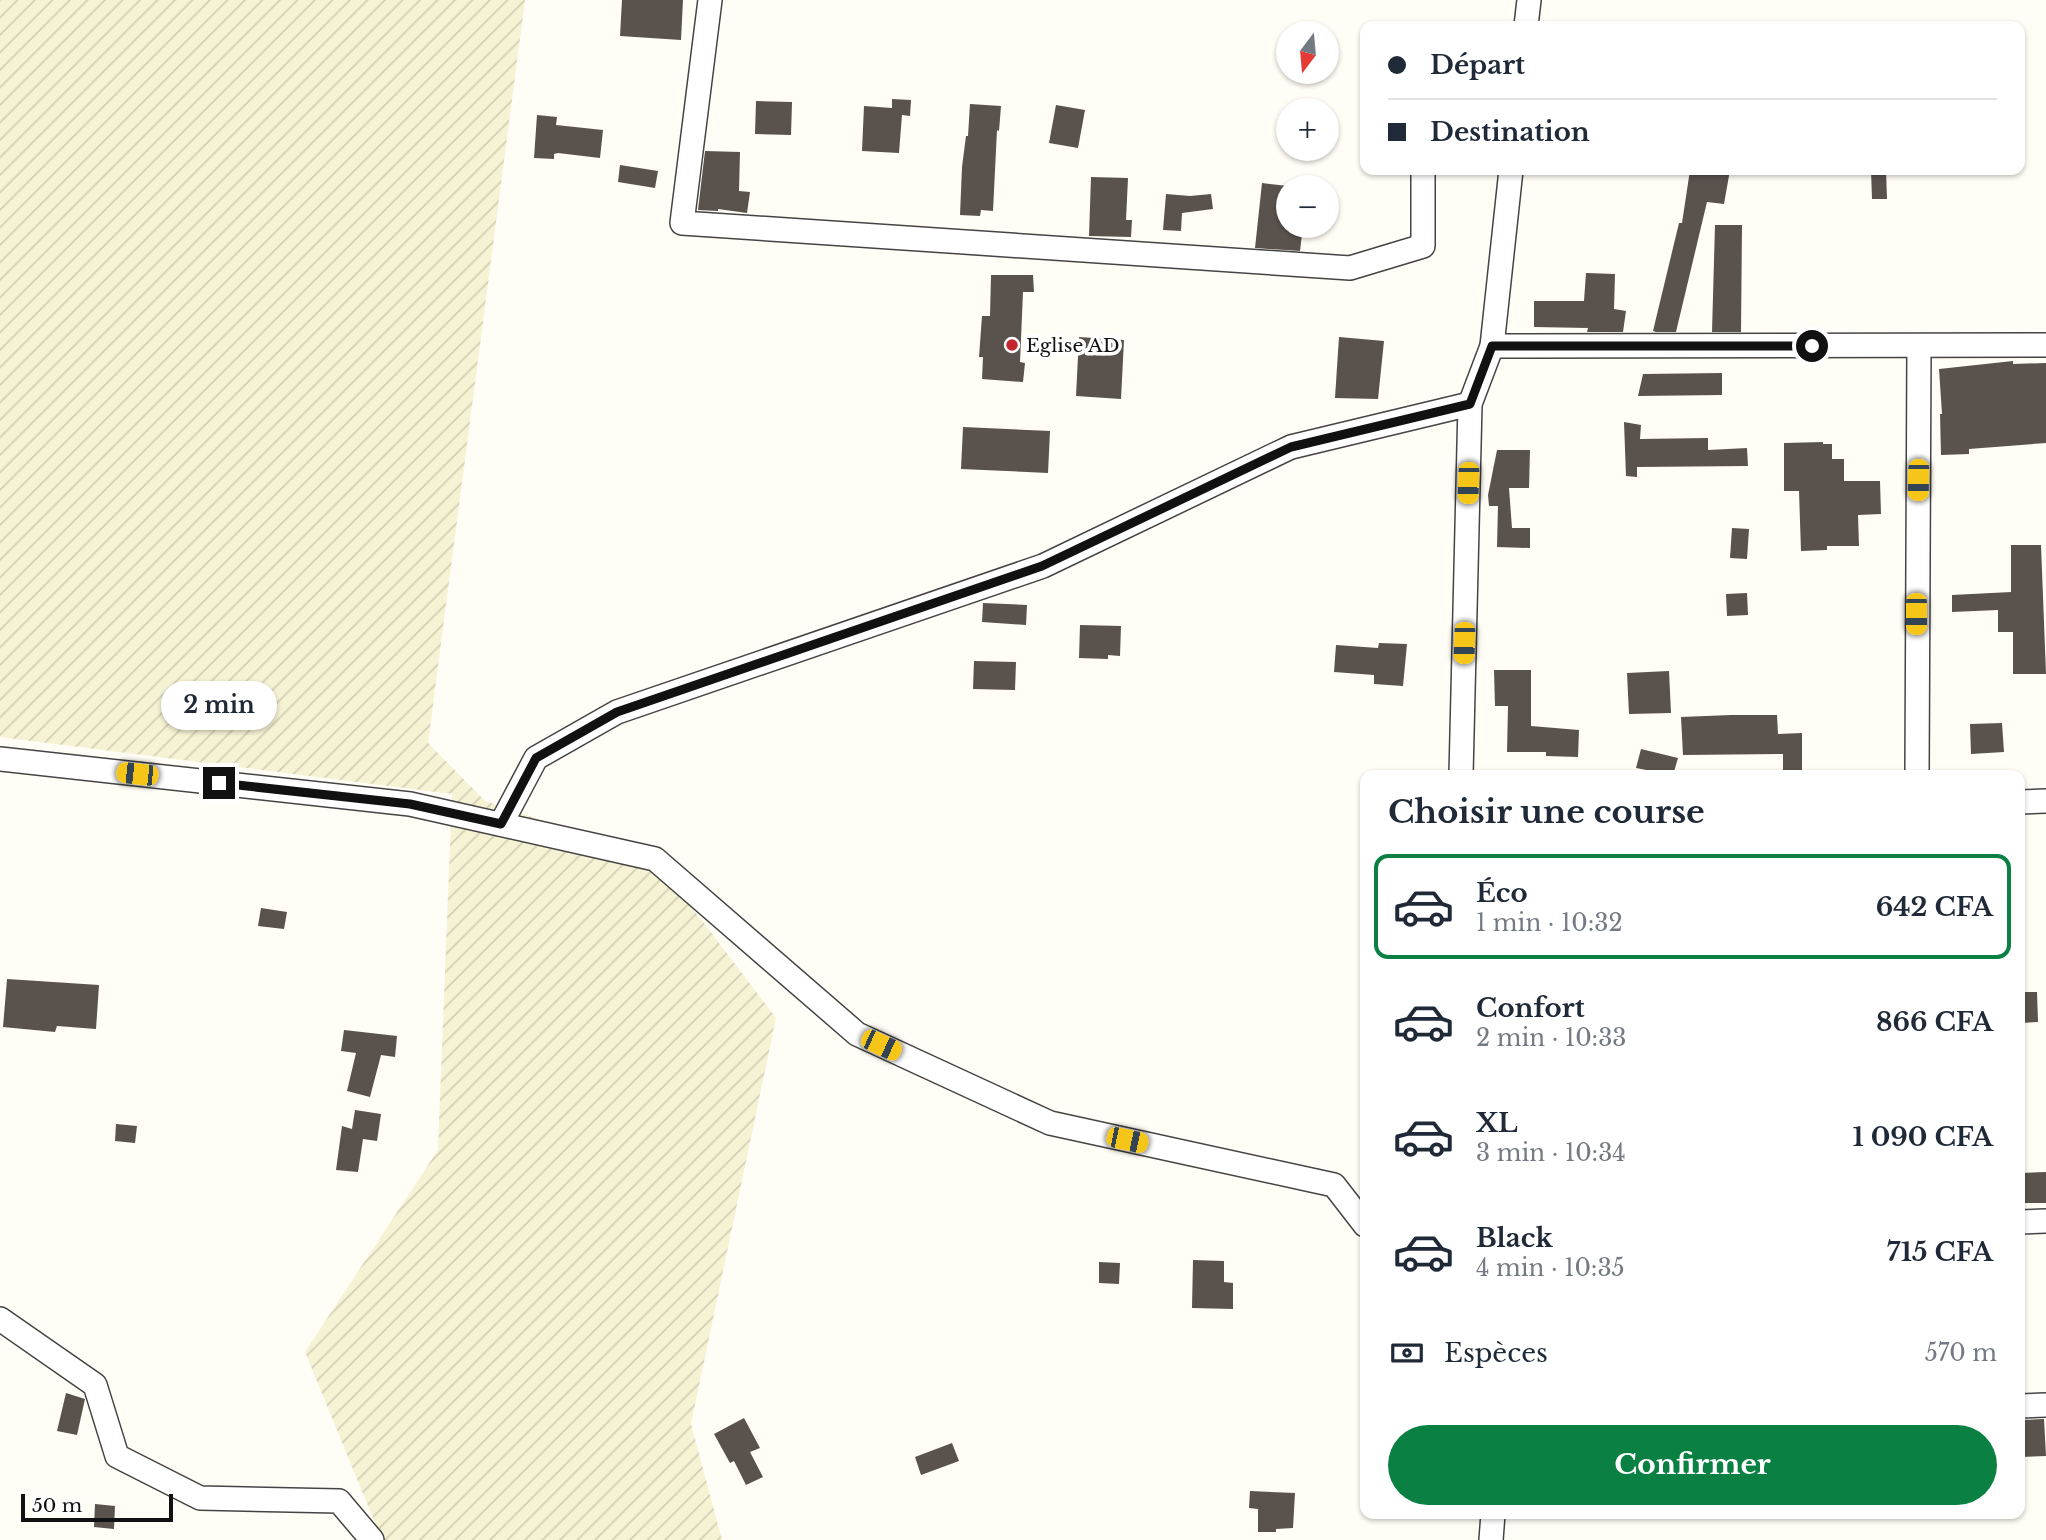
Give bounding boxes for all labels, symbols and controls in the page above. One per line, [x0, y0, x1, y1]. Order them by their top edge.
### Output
north arrow [1276, 21, 1339, 84]
map controls [1276, 21, 1339, 238]
text: Départ [1430, 49, 1525, 81]
button: + [1276, 98, 1339, 161]
text: Destination [1430, 116, 1590, 148]
button: − [1276, 175, 1339, 238]
route start [1796, 330, 1828, 362]
place label: Eglise AD [1026, 334, 1120, 357]
marker: Eglise AD [1004, 337, 1020, 353]
car [1908, 459, 1929, 501]
car [1457, 462, 1480, 504]
car [1906, 593, 1927, 635]
car [1453, 622, 1476, 664]
callout: 2 min [161, 682, 277, 730]
text: 2 min [183, 691, 255, 719]
car [116, 761, 159, 787]
route end [203, 767, 235, 799]
text: Choisir une course [1388, 792, 1705, 832]
icon: car [1392, 875, 1455, 938]
text: Éco [1476, 877, 1528, 909]
text: 642 CFA [1876, 891, 1993, 923]
text: 1 min · 10:32 [1476, 909, 1623, 937]
icon: car [1392, 990, 1455, 1053]
text: Confort [1476, 992, 1585, 1024]
text: 866 CFA [1876, 1006, 1993, 1038]
text: 2 min · 10:33 [1476, 1024, 1626, 1052]
car [858, 1027, 905, 1063]
icon: car [1392, 1105, 1455, 1168]
text: XL [1476, 1107, 1518, 1139]
text: 1 090 CFA [1852, 1121, 1993, 1153]
car [1105, 1125, 1150, 1155]
text: 3 min · 10:34 [1476, 1139, 1626, 1167]
icon: car [1392, 1220, 1455, 1283]
text: Black [1476, 1222, 1553, 1254]
text: 715 CFA [1887, 1236, 1993, 1268]
text: 4 min · 10:35 [1476, 1254, 1625, 1282]
icon: cash [1388, 1334, 1426, 1372]
text: Espèces [1444, 1337, 1548, 1369]
text: 570 m [1925, 1339, 1997, 1367]
button: Confirmer [1388, 1425, 1997, 1505]
scale bar [21, 1491, 173, 1523]
text: 50 m [32, 1494, 82, 1517]

